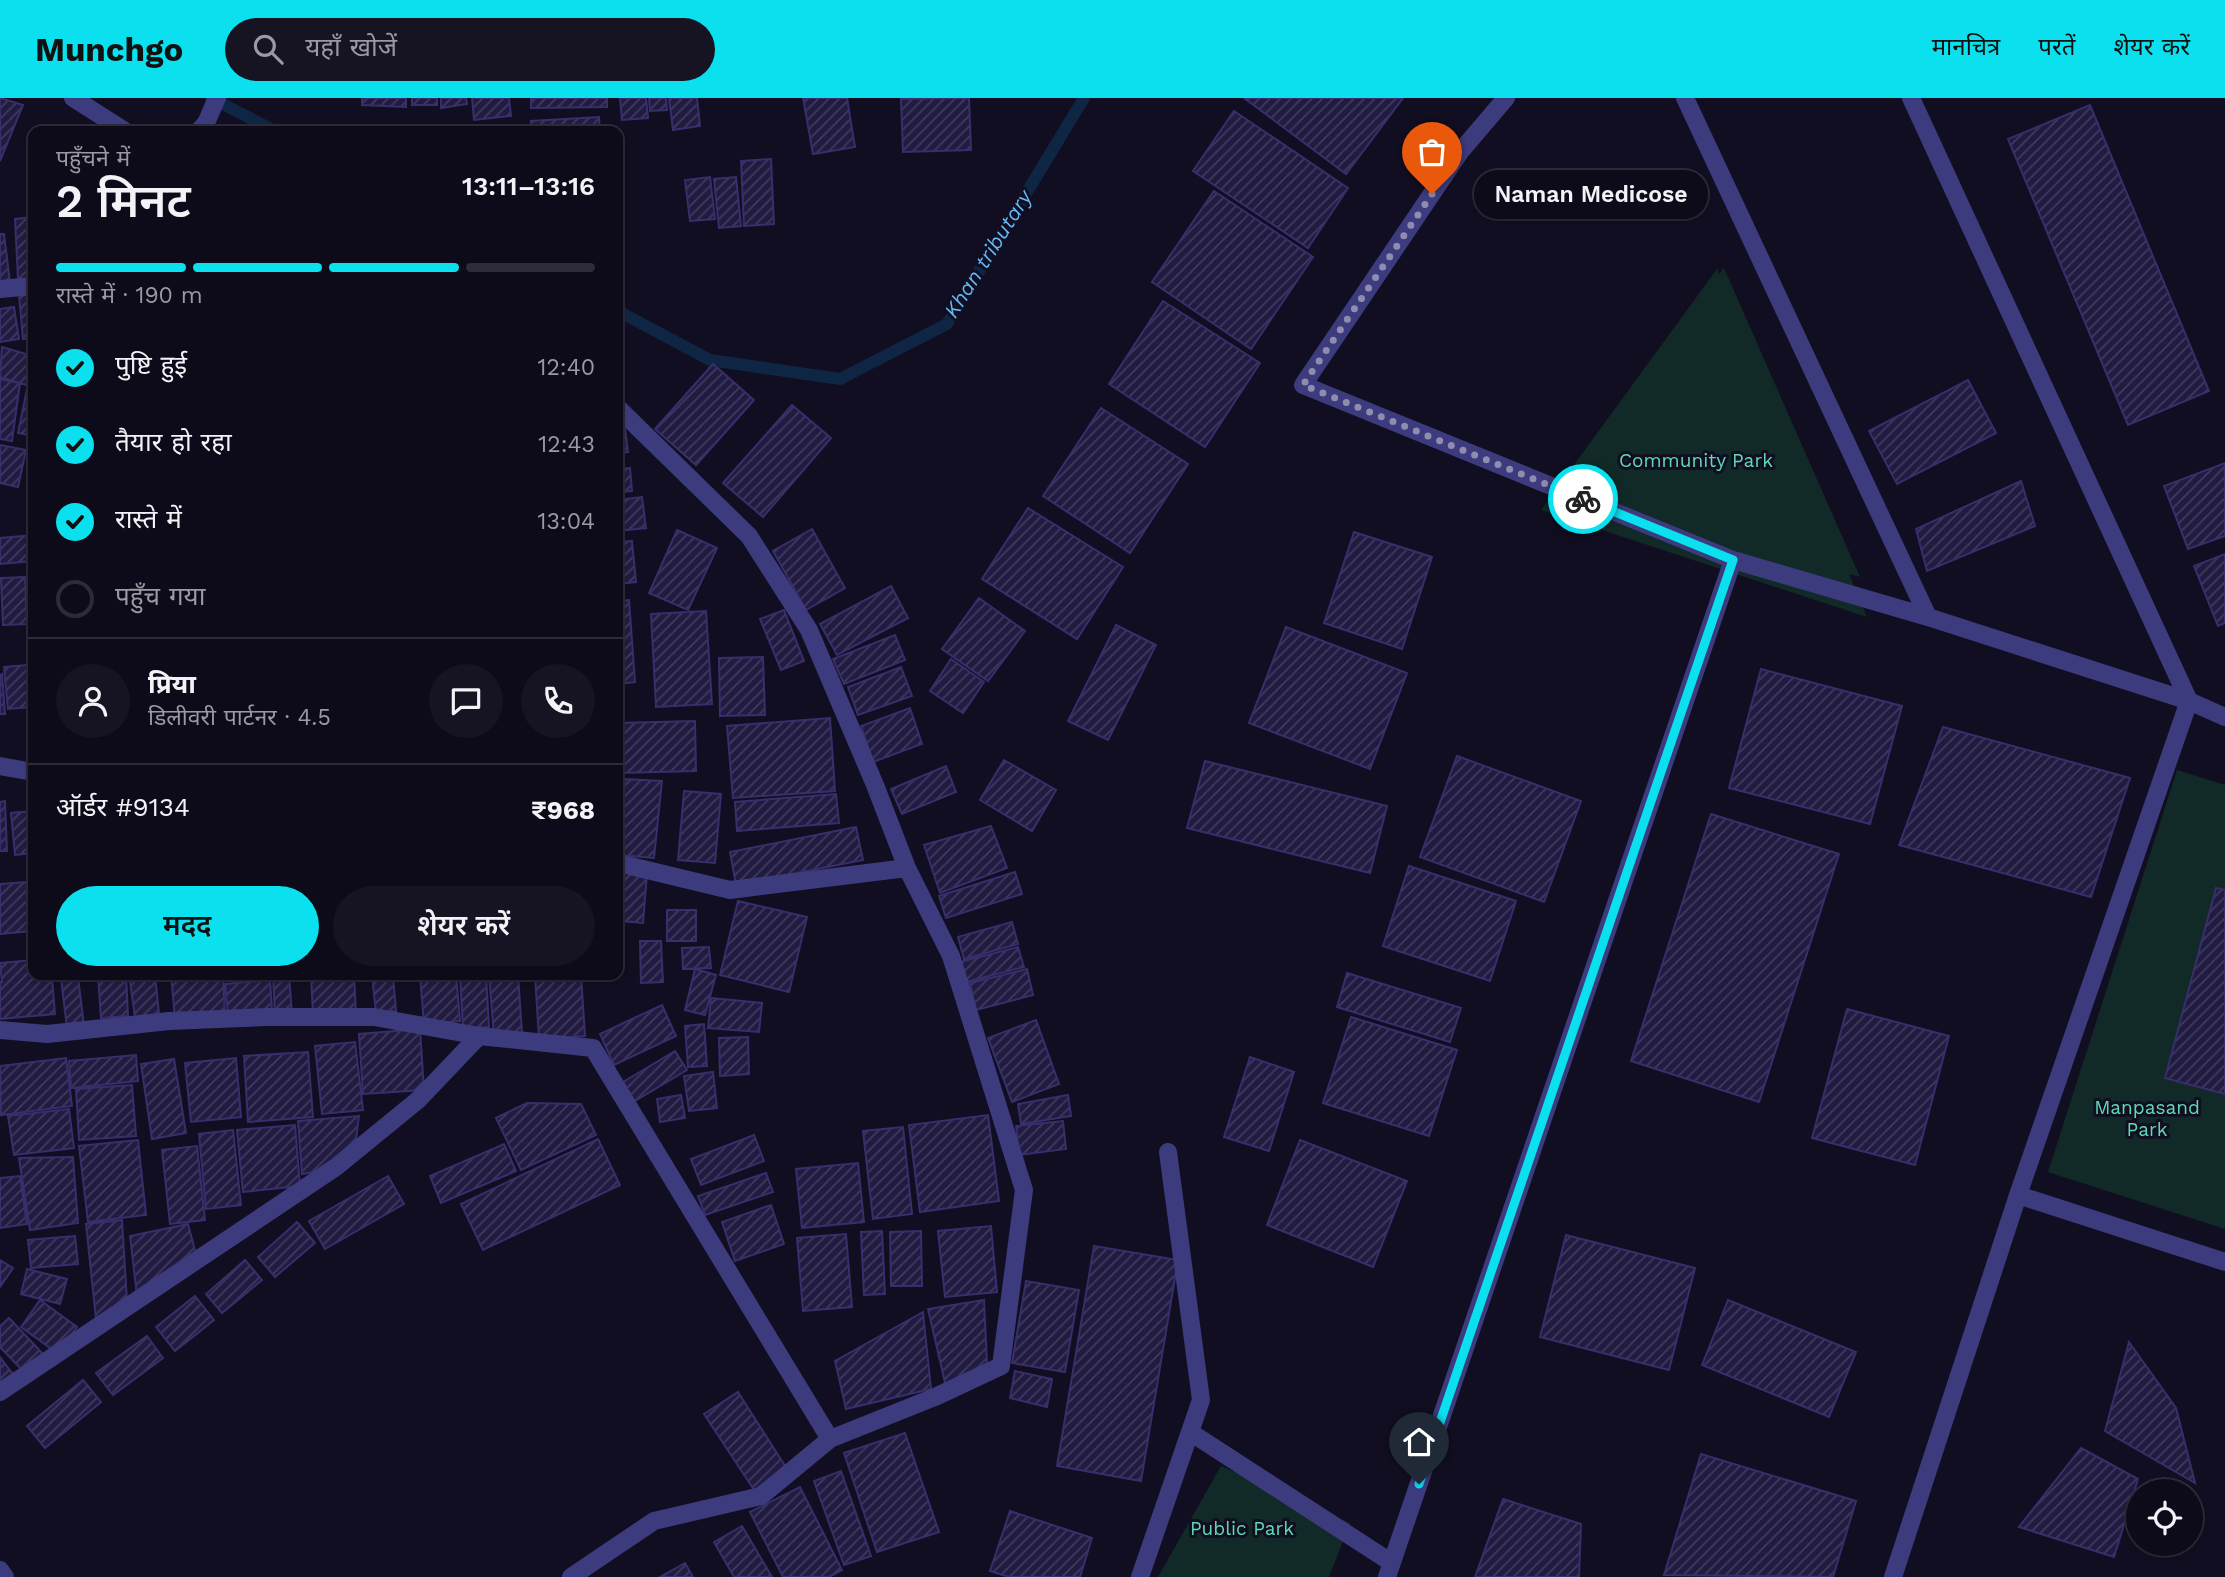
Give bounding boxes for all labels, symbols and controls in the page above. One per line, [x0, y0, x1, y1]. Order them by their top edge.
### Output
search box [225, 18, 715, 81]
text: Munchgo [35, 30, 183, 69]
icon: search [249, 30, 287, 68]
text: यहाँ खोजें [305, 32, 397, 62]
text: मानचित्र [1932, 33, 2000, 61]
text: परतें [2038, 33, 2076, 61]
text: शेयर करें [2114, 33, 2190, 61]
pin [1402, 122, 1462, 194]
icon: bag [1413, 133, 1451, 171]
text: पहुँचने में [56, 145, 130, 172]
callout: Naman Medicose [1474, 170, 1708, 218]
text: 13:11–13:16 [462, 171, 595, 201]
text: 2 मिनट [56, 174, 191, 228]
text: Naman Medicose [1494, 181, 1688, 208]
water label: Khan tributary [938, 184, 1037, 322]
text: रास्ते में · 190 m [56, 282, 203, 309]
icon: check [56, 349, 94, 387]
text: पुष्टि हुई [115, 350, 187, 380]
text: 12:40 [537, 354, 595, 381]
icon: check [56, 426, 94, 464]
text: तैयार हो रहा [115, 427, 232, 457]
text: 12:43 [538, 431, 595, 458]
park label: Community Park [1619, 449, 1773, 472]
courier [1548, 464, 1618, 534]
icon: bike [1564, 480, 1602, 518]
icon: check [56, 503, 94, 541]
text: रास्ते में [115, 504, 182, 534]
text: 13:04 [537, 508, 595, 535]
text: पहुँच गया [115, 581, 205, 611]
button: person [56, 664, 130, 738]
button: chat [429, 664, 503, 738]
button: phone [521, 664, 595, 738]
text: प्रिया [148, 669, 196, 699]
text: डिलीवरी पार्टनर · 4.5 [148, 704, 331, 731]
text: ऑर्डर #9134 [56, 792, 190, 822]
text: ₹968 [531, 795, 595, 825]
button: मदद [56, 886, 319, 966]
button: शेयर करें [333, 886, 595, 966]
park label: Manpasand Park [2094, 1096, 2200, 1141]
pin [1389, 1412, 1449, 1484]
icon: home [1400, 1423, 1438, 1461]
map controls [2126, 1479, 2203, 1556]
button: locate [2126, 1479, 2203, 1556]
park label: Public Park [1190, 1517, 1294, 1540]

